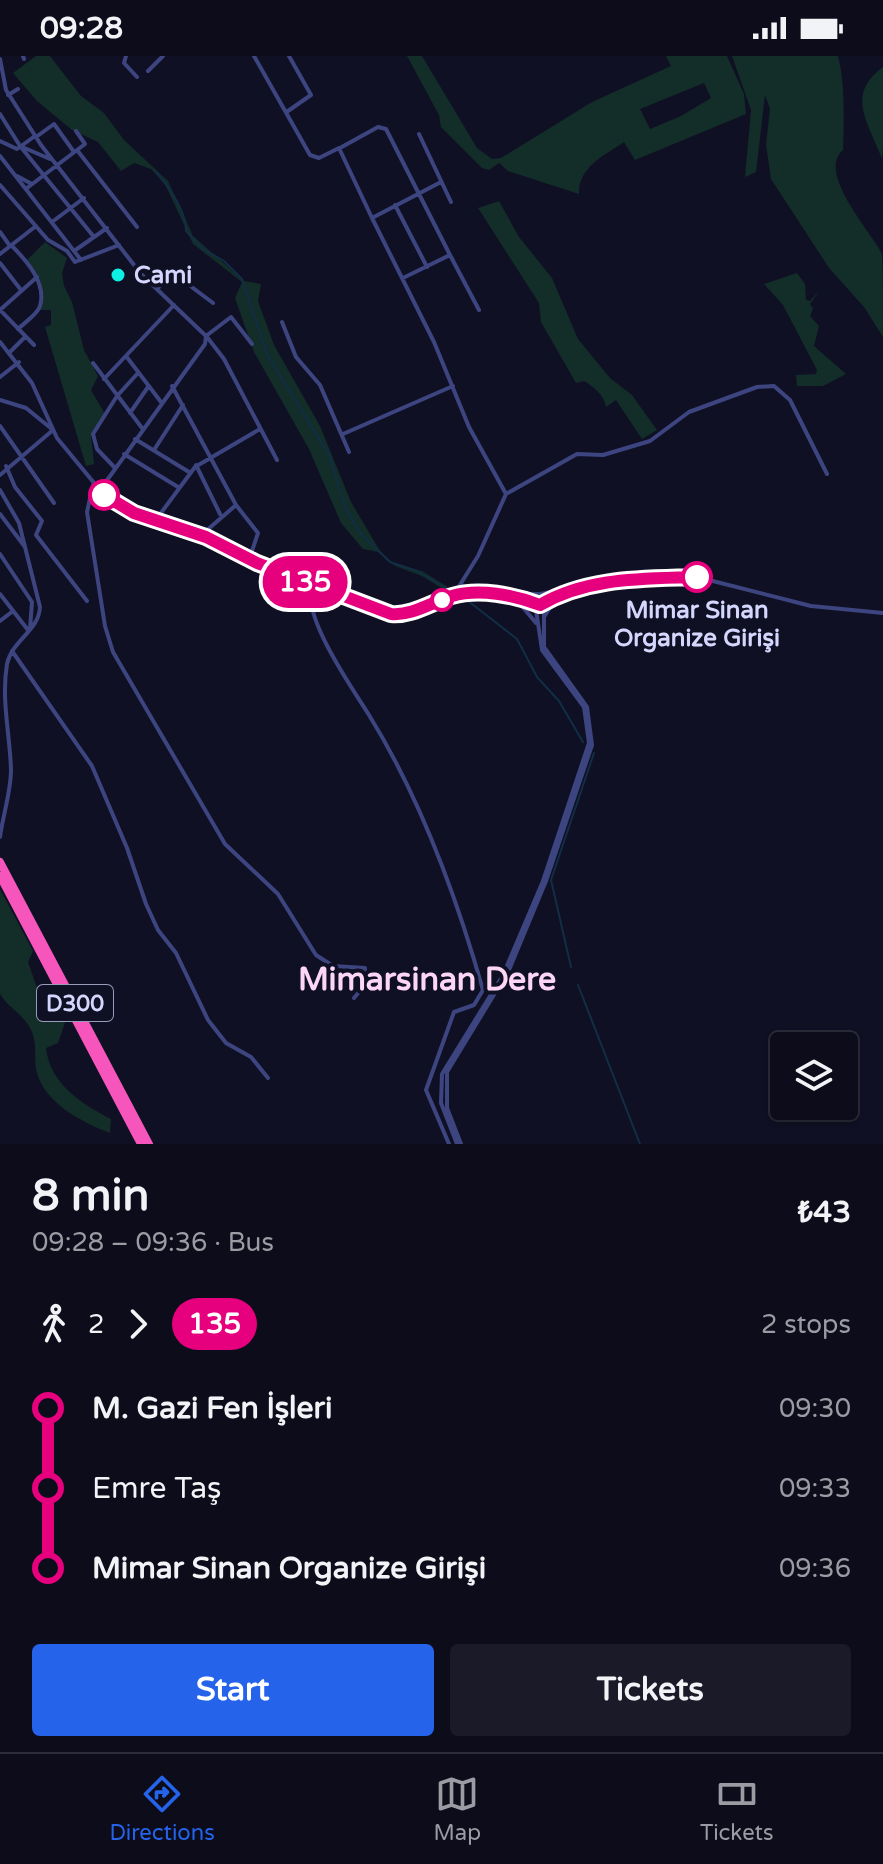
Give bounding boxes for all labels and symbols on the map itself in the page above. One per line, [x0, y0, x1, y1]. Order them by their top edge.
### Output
place label: Cami [134, 261, 192, 290]
marker: Cami [109, 266, 127, 284]
unlabelled marker [89, 480, 119, 510]
line badge: 135 [259, 556, 351, 608]
marker: Mimar Sinan Organize Girişi [682, 562, 712, 592]
unlabelled marker [431, 589, 453, 611]
place label: Mimar Sinan Organize Girişi [614, 596, 780, 653]
district label: Mimarsinan Dere [298, 961, 556, 999]
road number: D300 [37, 985, 113, 1021]

